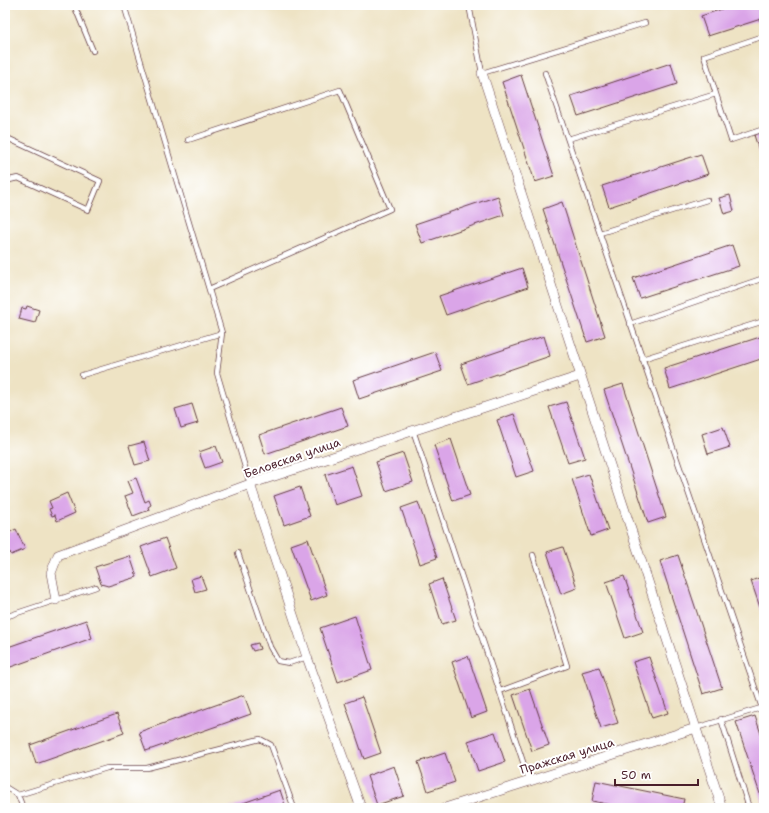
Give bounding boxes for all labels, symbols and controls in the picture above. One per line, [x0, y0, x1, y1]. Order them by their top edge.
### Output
street label: Беловская улица [242, 434, 343, 482]
street label: Пражская улица [518, 734, 617, 778]
scale bar [615, 761, 698, 787]
text: 50 m [621, 767, 651, 783]

